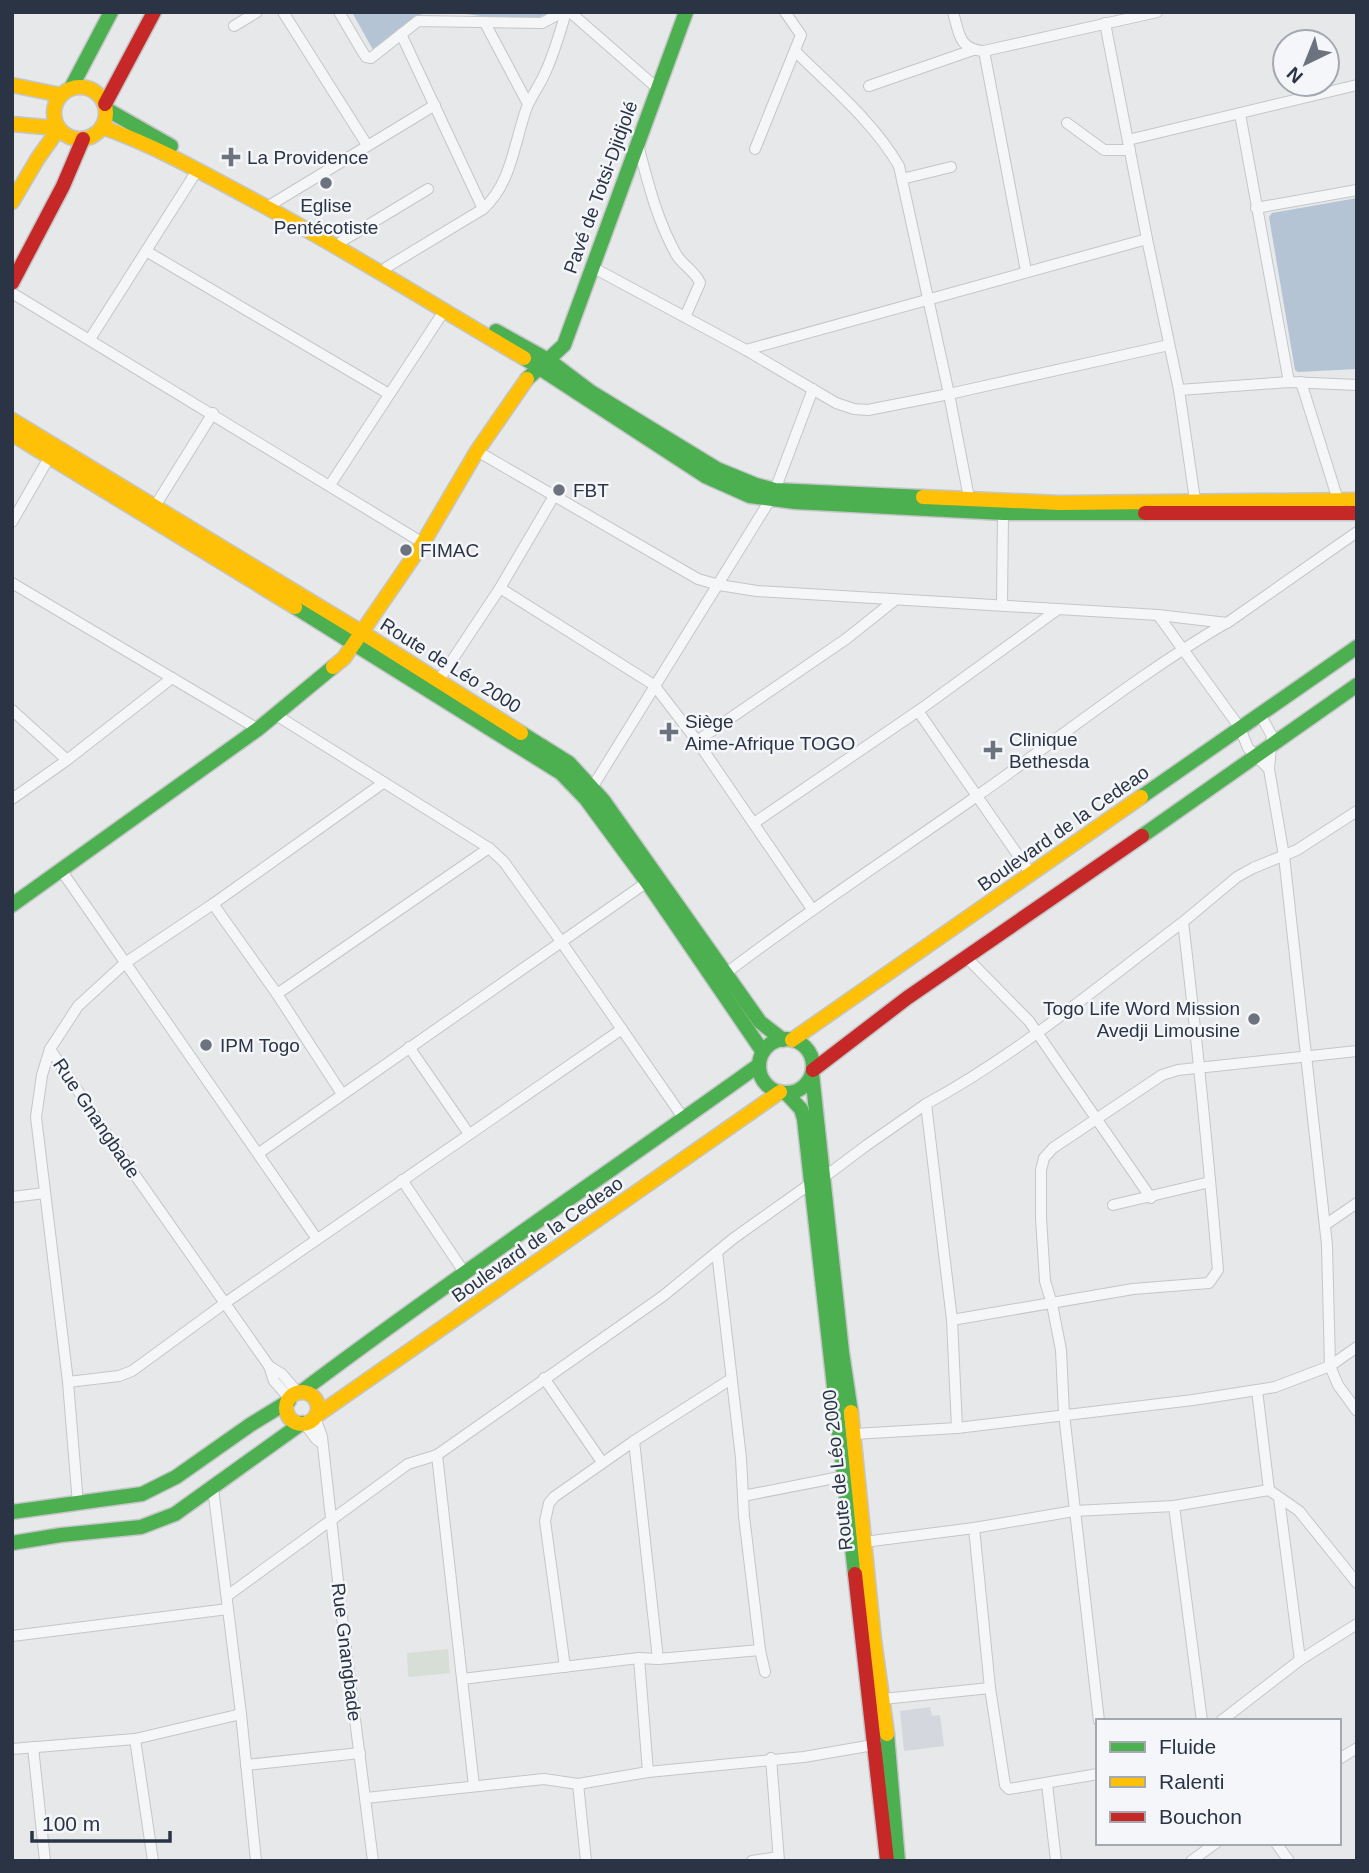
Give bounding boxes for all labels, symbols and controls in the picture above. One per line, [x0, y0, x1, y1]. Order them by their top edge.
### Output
north arrow [1271, 28, 1341, 98]
text: N [1283, 63, 1307, 87]
street label: Pavé de Totsi-Djidjolé [559, 98, 642, 276]
marker: La Providence [221, 147, 241, 167]
place label: La Providence [247, 147, 368, 168]
marker: Eglise Pentécotiste [318, 175, 334, 191]
place label: Eglise Pentécotiste [274, 195, 378, 238]
place label: FBT [573, 480, 609, 501]
marker: FBT [551, 482, 567, 498]
place label: FIMAC [420, 540, 479, 561]
marker: FIMAC [398, 542, 414, 558]
street label: Route de Léo 2000 [377, 614, 525, 717]
place label: Siège Aime-Afrique TOGO [685, 711, 855, 754]
marker: Siège Aime-Afrique TOGO [659, 722, 679, 742]
place label: Clinique Bethesda [1009, 729, 1090, 772]
marker: Clinique Bethesda [983, 740, 1003, 760]
street label: Boulevard de la Cedeao [974, 761, 1153, 895]
place label: Togo Life Word Mission Avedji Limousine [1043, 998, 1240, 1041]
marker: Togo Life Word Mission Avedji Limousine [1246, 1011, 1262, 1027]
place label: IPM Togo [220, 1035, 300, 1056]
marker: IPM Togo [198, 1037, 214, 1053]
street label: Rue Gnangbade [49, 1055, 144, 1182]
street label: Boulevard de la Cedeao [448, 1172, 627, 1306]
street label: Route de Léo 2000 [819, 1388, 856, 1551]
street label: Rue Gnangbade [328, 1582, 365, 1723]
legend [1096, 1719, 1341, 1845]
text: Fluide [1159, 1735, 1216, 1758]
text: Ralenti [1159, 1770, 1224, 1793]
scale bar [32, 1800, 170, 1844]
text: Bouchon [1159, 1805, 1242, 1828]
text: 100 m [42, 1812, 100, 1835]

